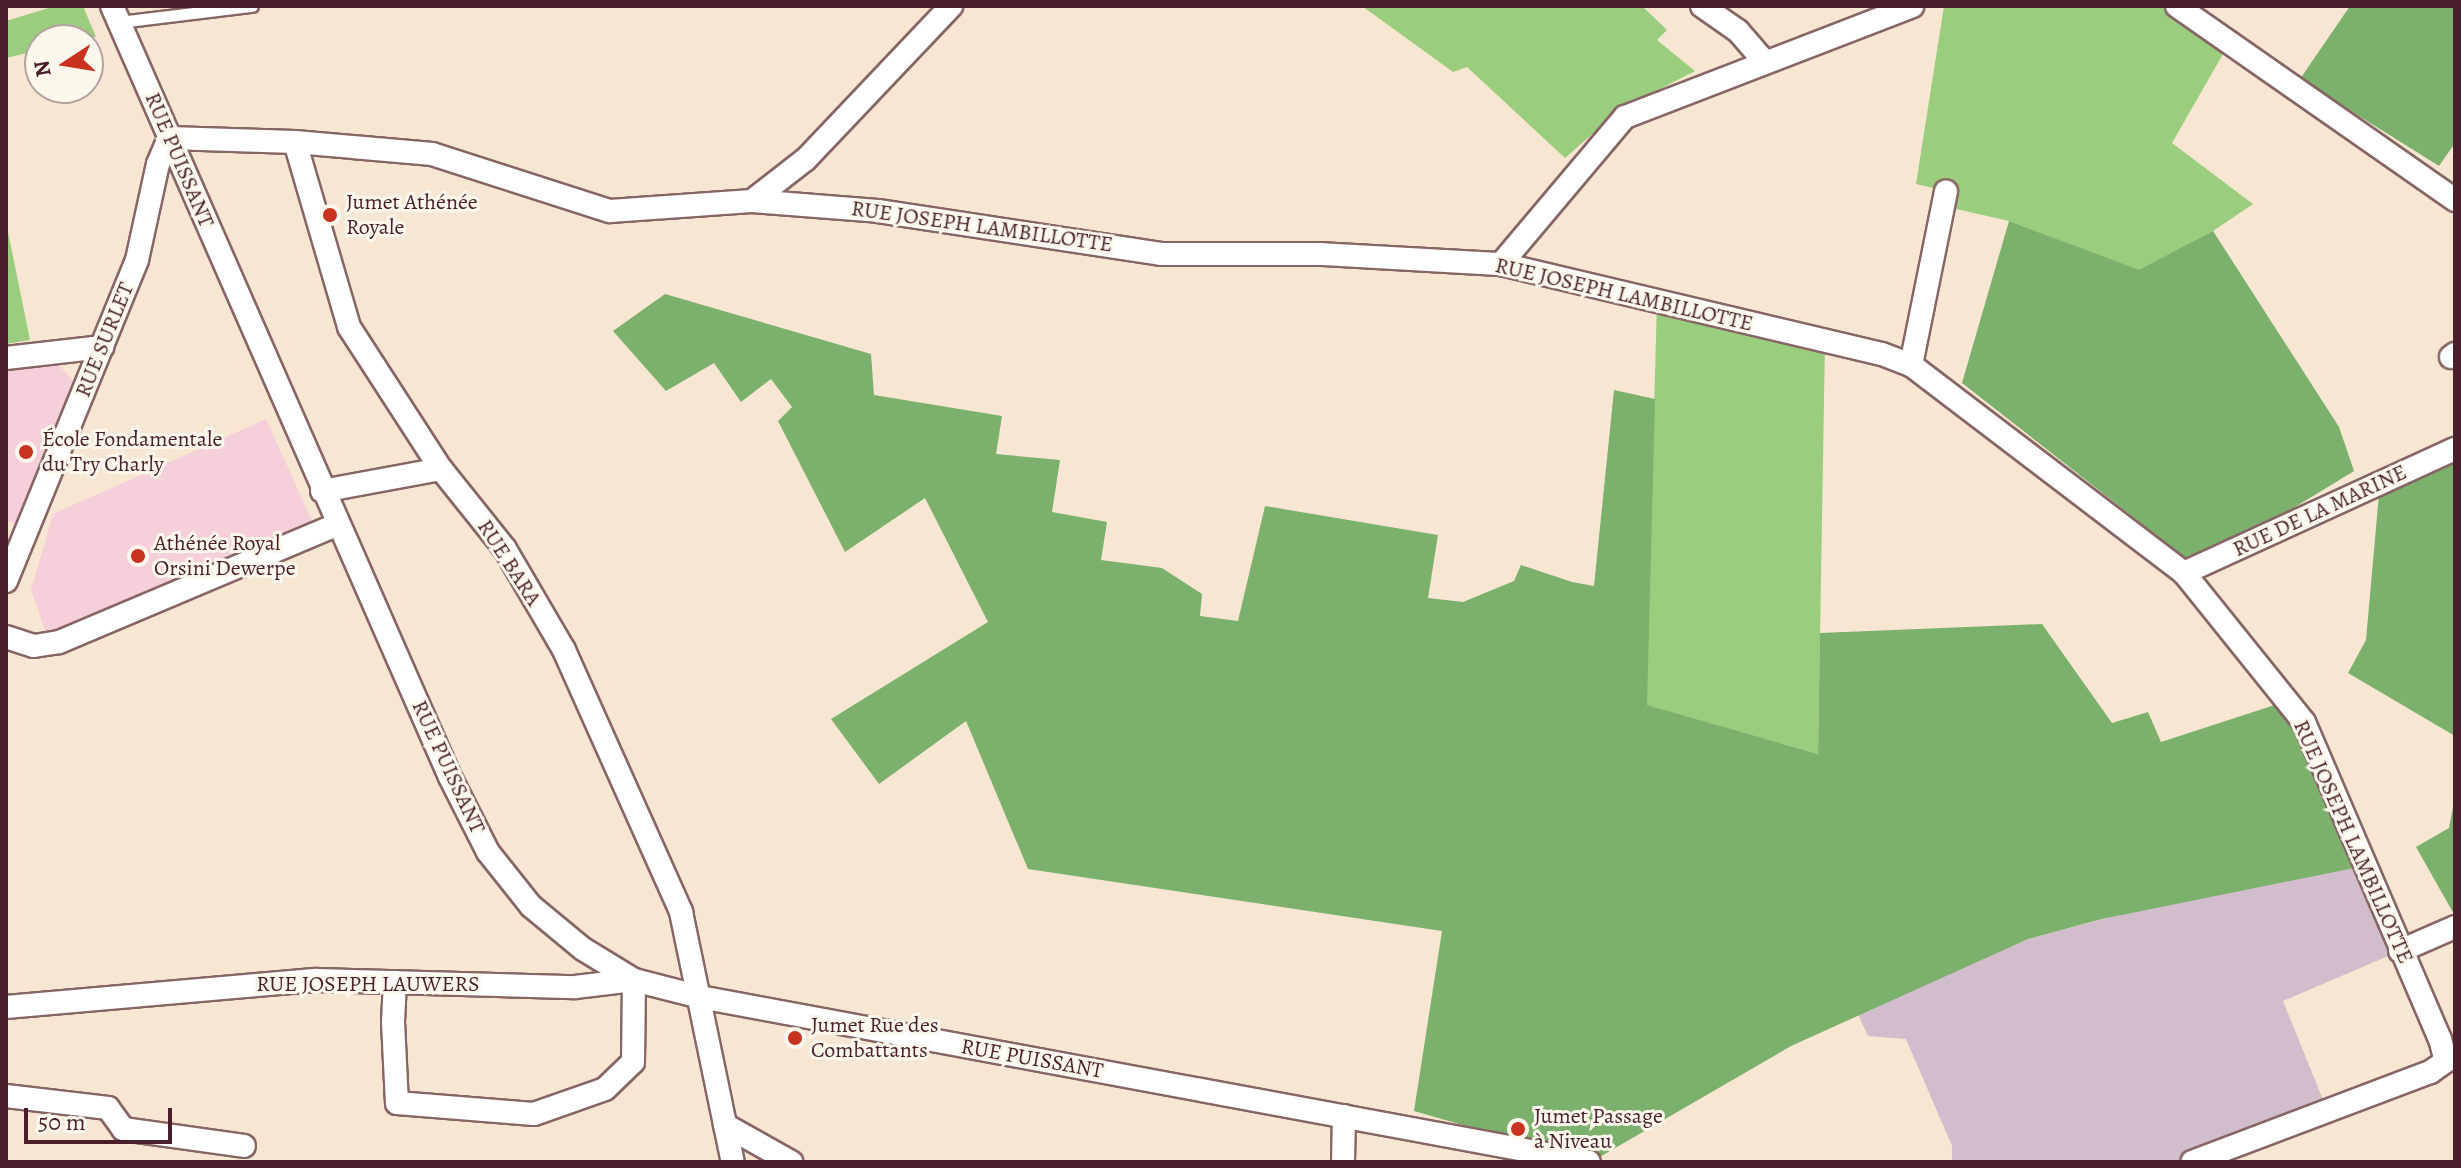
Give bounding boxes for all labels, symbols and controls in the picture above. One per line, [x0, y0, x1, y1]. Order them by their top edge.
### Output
north arrow [24, 24, 104, 104]
text: N [26, 58, 59, 80]
street label: RUE PUISSANT [139, 89, 219, 231]
place label: Jumet Athénée Royale [346, 189, 478, 240]
street label: RUE JOSEPH LAMBILLOTTE [850, 196, 1114, 258]
marker: Jumet Athénée Royale [321, 206, 339, 224]
street label: RUE JOSEPH LAMBILLOTTE [1492, 252, 1756, 338]
street label: RUE SURLET [70, 279, 140, 401]
place label: École Fondamentale du Try Charly [42, 426, 222, 478]
marker: École Fondamentale du Try Charly [17, 443, 35, 461]
street label: RUE DE LA MARINE [2229, 459, 2411, 563]
street label: RUE BARA [471, 515, 547, 611]
place label: Athénée Royal Orsini Dewerpe [154, 530, 296, 582]
marker: Athénée Royal Orsini Dewerpe [129, 547, 147, 565]
street label: RUE PUISSANT [406, 696, 490, 838]
street label: RUE JOSEPH LAMBILLOTTE [2287, 716, 2419, 968]
street label: RUE JOSEPH LAUWERS [256, 972, 480, 998]
place label: Jumet Rue des Combattants [811, 1012, 939, 1064]
marker: Jumet Rue des Combattants [786, 1029, 804, 1047]
street label: RUE PUISSANT [959, 1034, 1105, 1084]
scale bar [28, 1092, 176, 1142]
place label: Jumet Passage à Niveau [1534, 1103, 1663, 1154]
text: 50 m [38, 1106, 86, 1138]
marker: Jumet Passage à Niveau [1509, 1120, 1527, 1138]

